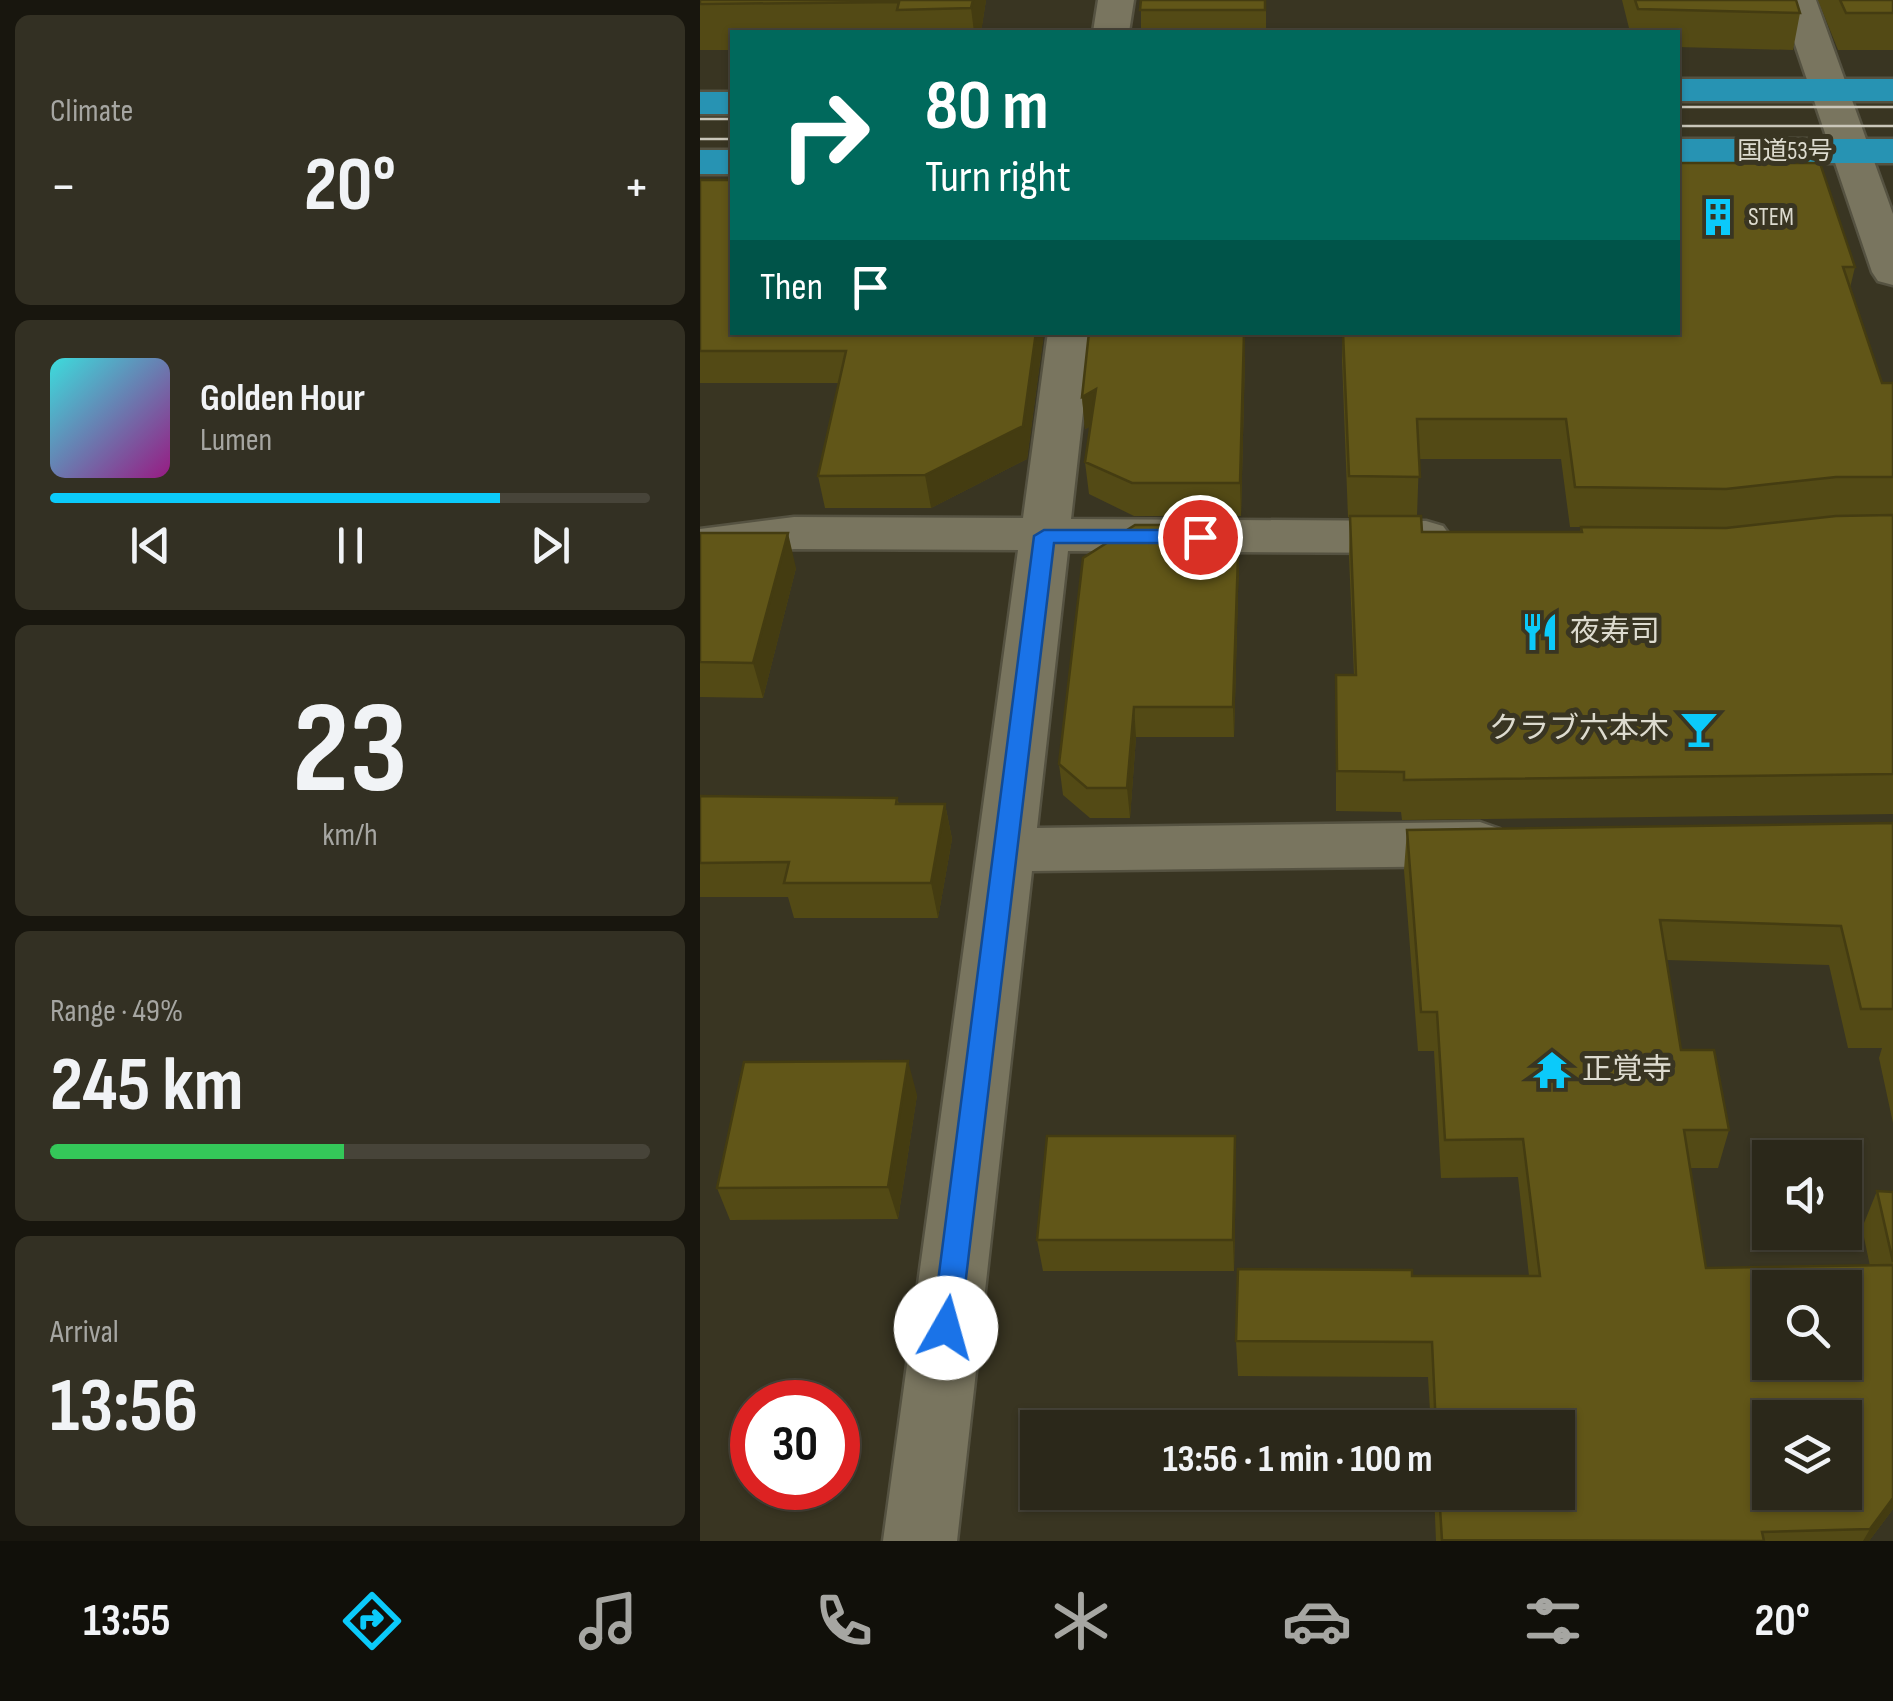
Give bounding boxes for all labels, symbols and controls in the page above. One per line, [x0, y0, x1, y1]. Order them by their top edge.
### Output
text: 80 m [925, 65, 1049, 149]
icon: right [760, 70, 890, 200]
text: Climate [50, 92, 133, 131]
street label: 国道53号 [1737, 136, 1833, 167]
text: 20° [304, 141, 396, 232]
text: Turn right [925, 150, 1071, 205]
text: − [50, 154, 77, 221]
text: + [623, 154, 650, 221]
building icon: STEM [1697, 196, 1739, 238]
place label: STEM [1748, 202, 1794, 233]
icon: arrive [843, 260, 898, 315]
text: Then [760, 265, 823, 310]
text: Golden Hour [200, 376, 365, 421]
text: Lumen [200, 421, 272, 460]
pin [1158, 495, 1243, 580]
icon: arrive [1173, 510, 1228, 565]
icon: previous [123, 518, 178, 573]
icon: pause [323, 518, 378, 573]
icon: next [523, 518, 578, 573]
restaurant icon: 夜寿司 [1519, 611, 1561, 653]
place label: 夜寿司 [1570, 614, 1660, 650]
text: 23 [292, 673, 408, 829]
bar icon: クラブ六本木 [1678, 708, 1720, 750]
place label: クラブ六本木 [1489, 711, 1669, 747]
text: km/h [322, 816, 378, 855]
text: Range · 49% [50, 992, 183, 1031]
text: 245 km [50, 1041, 244, 1132]
temple icon: 正覚寺 [1531, 1049, 1573, 1091]
place label: 正覚寺 [1582, 1052, 1672, 1088]
map controls [1752, 1140, 1862, 1510]
button: sound [1752, 1140, 1862, 1250]
button: search [1752, 1270, 1862, 1380]
position arrow [894, 1276, 998, 1380]
text: Arrival [50, 1313, 119, 1352]
text: 13:56 [50, 1362, 198, 1453]
speed limit sign: 30 [730, 1380, 860, 1510]
button: layers [1752, 1400, 1862, 1510]
text: 13:56 · 1 min · 100 m [1163, 1437, 1432, 1482]
icon: directions [337, 1586, 407, 1656]
icon: music [573, 1586, 643, 1656]
icon: phone [809, 1586, 879, 1656]
icon: climate [1046, 1586, 1116, 1656]
icon: car [1282, 1586, 1352, 1656]
icon: filters [1518, 1586, 1588, 1656]
text: 13:55 [83, 1594, 171, 1649]
text: 20° [1755, 1594, 1810, 1649]

